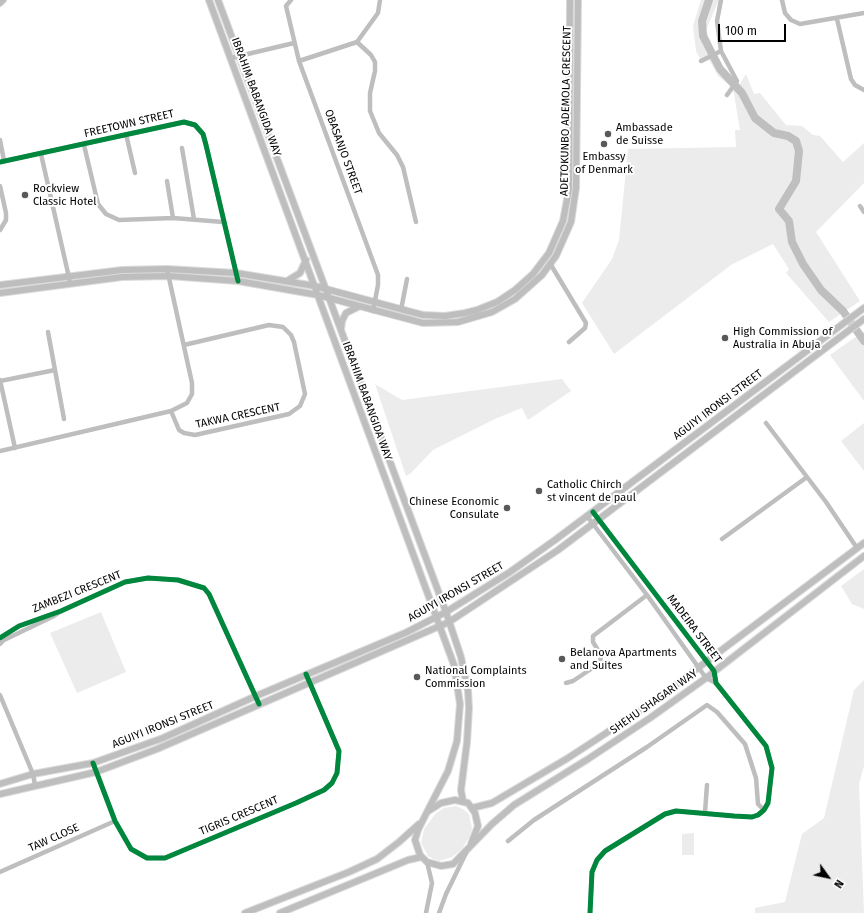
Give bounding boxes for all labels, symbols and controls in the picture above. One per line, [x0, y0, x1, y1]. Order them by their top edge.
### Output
scale bar [720, 16, 788, 42]
text: 100 m [725, 24, 757, 38]
street label: ADETOKUNBO ADEMOLA CRESCENT [558, 26, 574, 196]
street label: IBRAHIM BABANGIDA WAY [228, 36, 284, 158]
street label: FREETOWN STREET [83, 107, 175, 141]
street label: OBASANJO STREET [321, 108, 365, 196]
place label: Ambassade de Suisse [616, 121, 673, 147]
marker: Ambassade de Suisse [603, 129, 613, 139]
marker: Embassy of Denmark [599, 139, 609, 149]
place label: Embassy of Denmark [575, 150, 633, 176]
place label: Rockview Classic Hotel [33, 182, 96, 208]
marker: Rockview Classic Hotel [20, 190, 30, 200]
place label: High Commission of Australia in Abuja [733, 325, 832, 351]
marker: High Commission of Australia in Abuja [720, 333, 730, 343]
street label: IBRAHIM BABANGIDA WAY [339, 340, 395, 462]
street label: AGUIYI IRONSI STREET [671, 367, 765, 443]
street label: TAKWA CRESCENT [195, 401, 281, 431]
place label: Catholic Chirch st vincent de paul [547, 478, 636, 504]
marker: Catholic Chirch st vincent de paul [534, 486, 544, 496]
place label: Chinese Economic Consulate [409, 495, 499, 521]
marker: Chinese Economic Consulate [502, 503, 512, 513]
street label: AGUIYI IRONSI STREET [406, 559, 506, 625]
street label: ZAMBEZI CRESCENT [31, 568, 123, 616]
street label: MADEIRA STREET [664, 592, 724, 666]
place label: Belanova Apartments and Suites [570, 646, 677, 672]
marker: Belanova Apartments and Suites [557, 654, 567, 664]
place label: National Complaints Commission [425, 664, 527, 690]
street label: SHEHU SHAGARI WAY [608, 667, 700, 737]
marker: National Complaints Commission [412, 672, 422, 682]
street label: AGUIYI IRONSI STREET [110, 699, 216, 751]
street label: TIGRIS CRESCENT [198, 793, 280, 839]
street label: TAW CLOSE [27, 821, 81, 855]
north arrow [808, 857, 848, 897]
text: N [831, 877, 846, 890]

